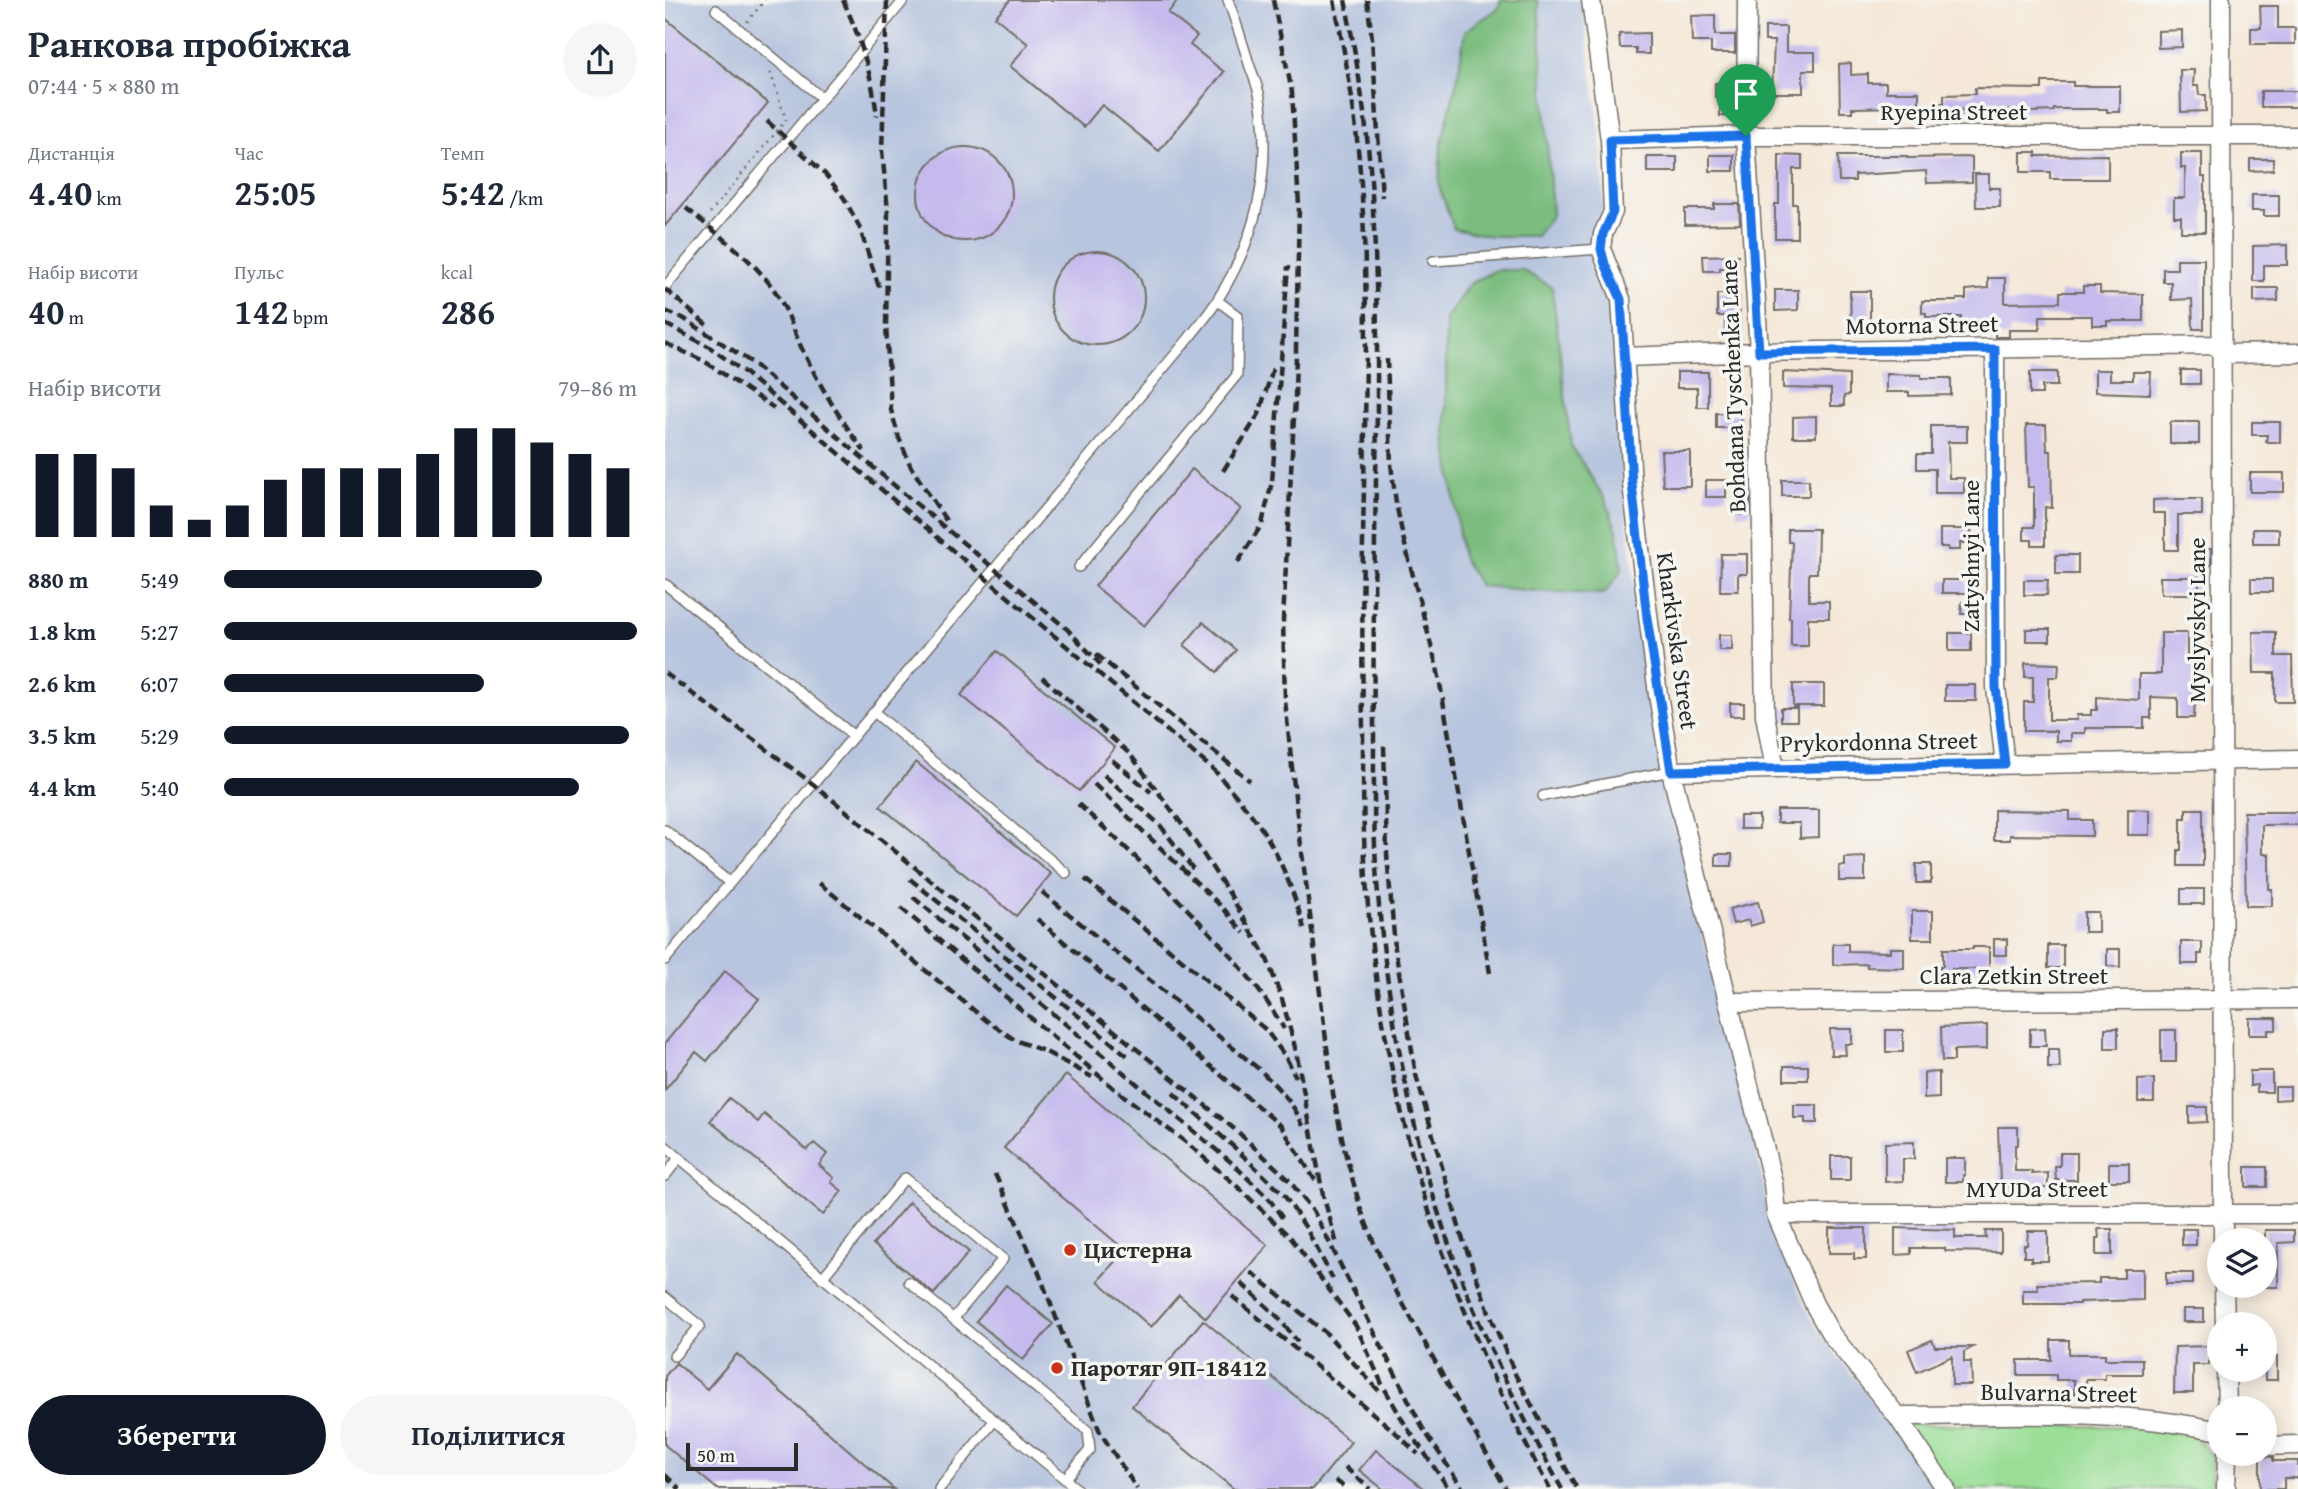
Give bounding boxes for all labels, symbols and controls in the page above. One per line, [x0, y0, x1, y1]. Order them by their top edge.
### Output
text: Ранкова пробіжка [28, 15, 351, 71]
button: share [563, 23, 637, 97]
pin [1716, 64, 1776, 136]
text: 07:44 · 5 × 880 m [28, 69, 180, 102]
icon: arrive [1727, 75, 1765, 113]
street label: Ryepina Street [1880, 94, 2028, 129]
text: Дистанція [28, 139, 115, 167]
text: Час [234, 139, 263, 167]
text: Темп [441, 139, 485, 167]
text: 4.40 [28, 167, 92, 218]
text: 25:05 [234, 167, 317, 218]
text: 5:42 [441, 167, 505, 218]
text: km [92, 184, 122, 212]
text: /km [505, 184, 543, 212]
text: Набір висоти [28, 258, 138, 286]
text: Пульс [234, 258, 284, 286]
text: kcal [441, 258, 473, 286]
street label: Bohdana Tyschenka Lane [1711, 259, 1754, 513]
text: 40 [28, 286, 64, 337]
text: 142 [234, 286, 289, 337]
text: 286 [441, 286, 495, 337]
text: m [64, 303, 84, 331]
text: bpm [289, 303, 329, 331]
street label: Motorna Street [1845, 306, 1999, 343]
text: Набір висоти [28, 371, 162, 404]
text: 79–86 m [558, 371, 637, 404]
street label: Zatyshnyi Lane [1953, 480, 1988, 632]
street label: Myslyvskyi Lane [2179, 537, 2214, 703]
street label: Kharkivska Street [1648, 550, 1707, 732]
text: 880 m [28, 563, 89, 596]
text: 5:49 [140, 563, 179, 596]
text: 1.8 km [28, 615, 96, 648]
text: 5:27 [140, 615, 179, 648]
text: 2.6 km [28, 667, 96, 700]
text: 6:07 [140, 667, 179, 700]
text: 3.5 km [28, 719, 96, 752]
text: 5:29 [140, 719, 179, 752]
street label: Prykordonna Street [1780, 722, 1979, 761]
text: 4.4 km [28, 771, 96, 804]
text: 5:40 [140, 771, 179, 804]
street label: Clara Zetkin Street [1920, 958, 2109, 993]
street label: MYUDa Street [1966, 1171, 2108, 1206]
map controls [2207, 1228, 2277, 1466]
button: layers [2207, 1228, 2277, 1298]
place label: Цистерна [1084, 1232, 1193, 1267]
marker: Цистерна [1062, 1242, 1078, 1258]
button: + [2207, 1312, 2277, 1382]
place label: Паротяг 9П-18412 [1071, 1350, 1267, 1385]
marker: Паротяг 9П-18412 [1049, 1360, 1065, 1376]
street label: Bulvarna Street [1980, 1374, 2138, 1411]
button: Зберегти [28, 1395, 326, 1475]
button: Поділитися [340, 1395, 637, 1475]
button: − [2207, 1396, 2277, 1466]
scale bar [686, 1440, 798, 1472]
text: 50 m [697, 1441, 735, 1469]

